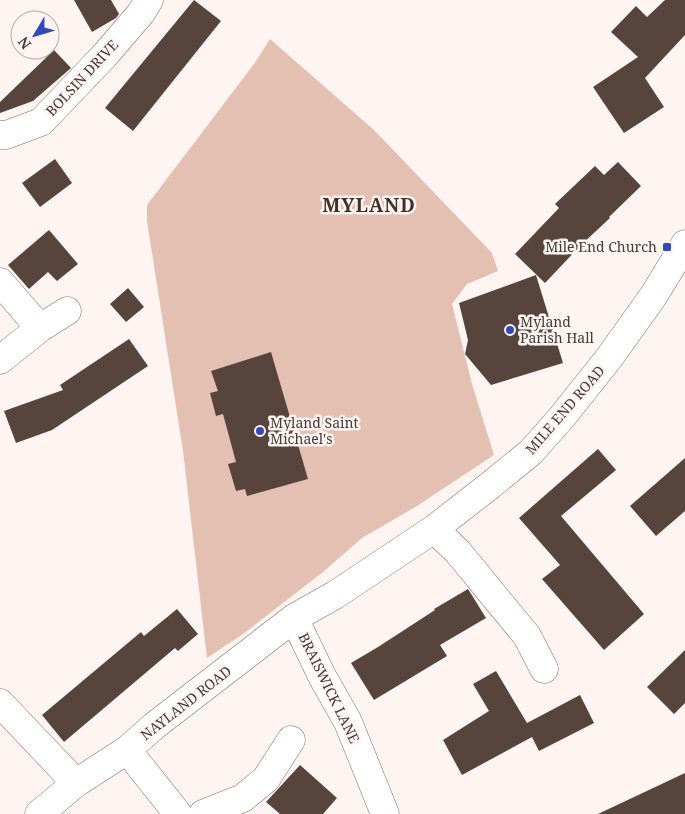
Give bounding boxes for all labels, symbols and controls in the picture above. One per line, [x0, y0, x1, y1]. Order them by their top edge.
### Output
north arrow [10, 10, 60, 60]
text: N [13, 33, 35, 54]
street label: BOLSIN DRIVE [41, 35, 122, 120]
district label: MYLAND [322, 192, 416, 218]
place label: Mile End Church [545, 237, 657, 256]
marker: Mile End Church [661, 241, 673, 253]
place label: Myland Parish Hall [520, 312, 595, 347]
marker: Myland Parish Hall [504, 324, 516, 336]
street label: MILE END ROAD [521, 361, 608, 458]
place label: Myland Saint Michael's [270, 413, 359, 448]
marker: Myland Saint Michael's [254, 425, 266, 437]
street label: BRAISWICK LANE [294, 629, 365, 746]
street label: NAYLAND ROAD [136, 661, 235, 744]

